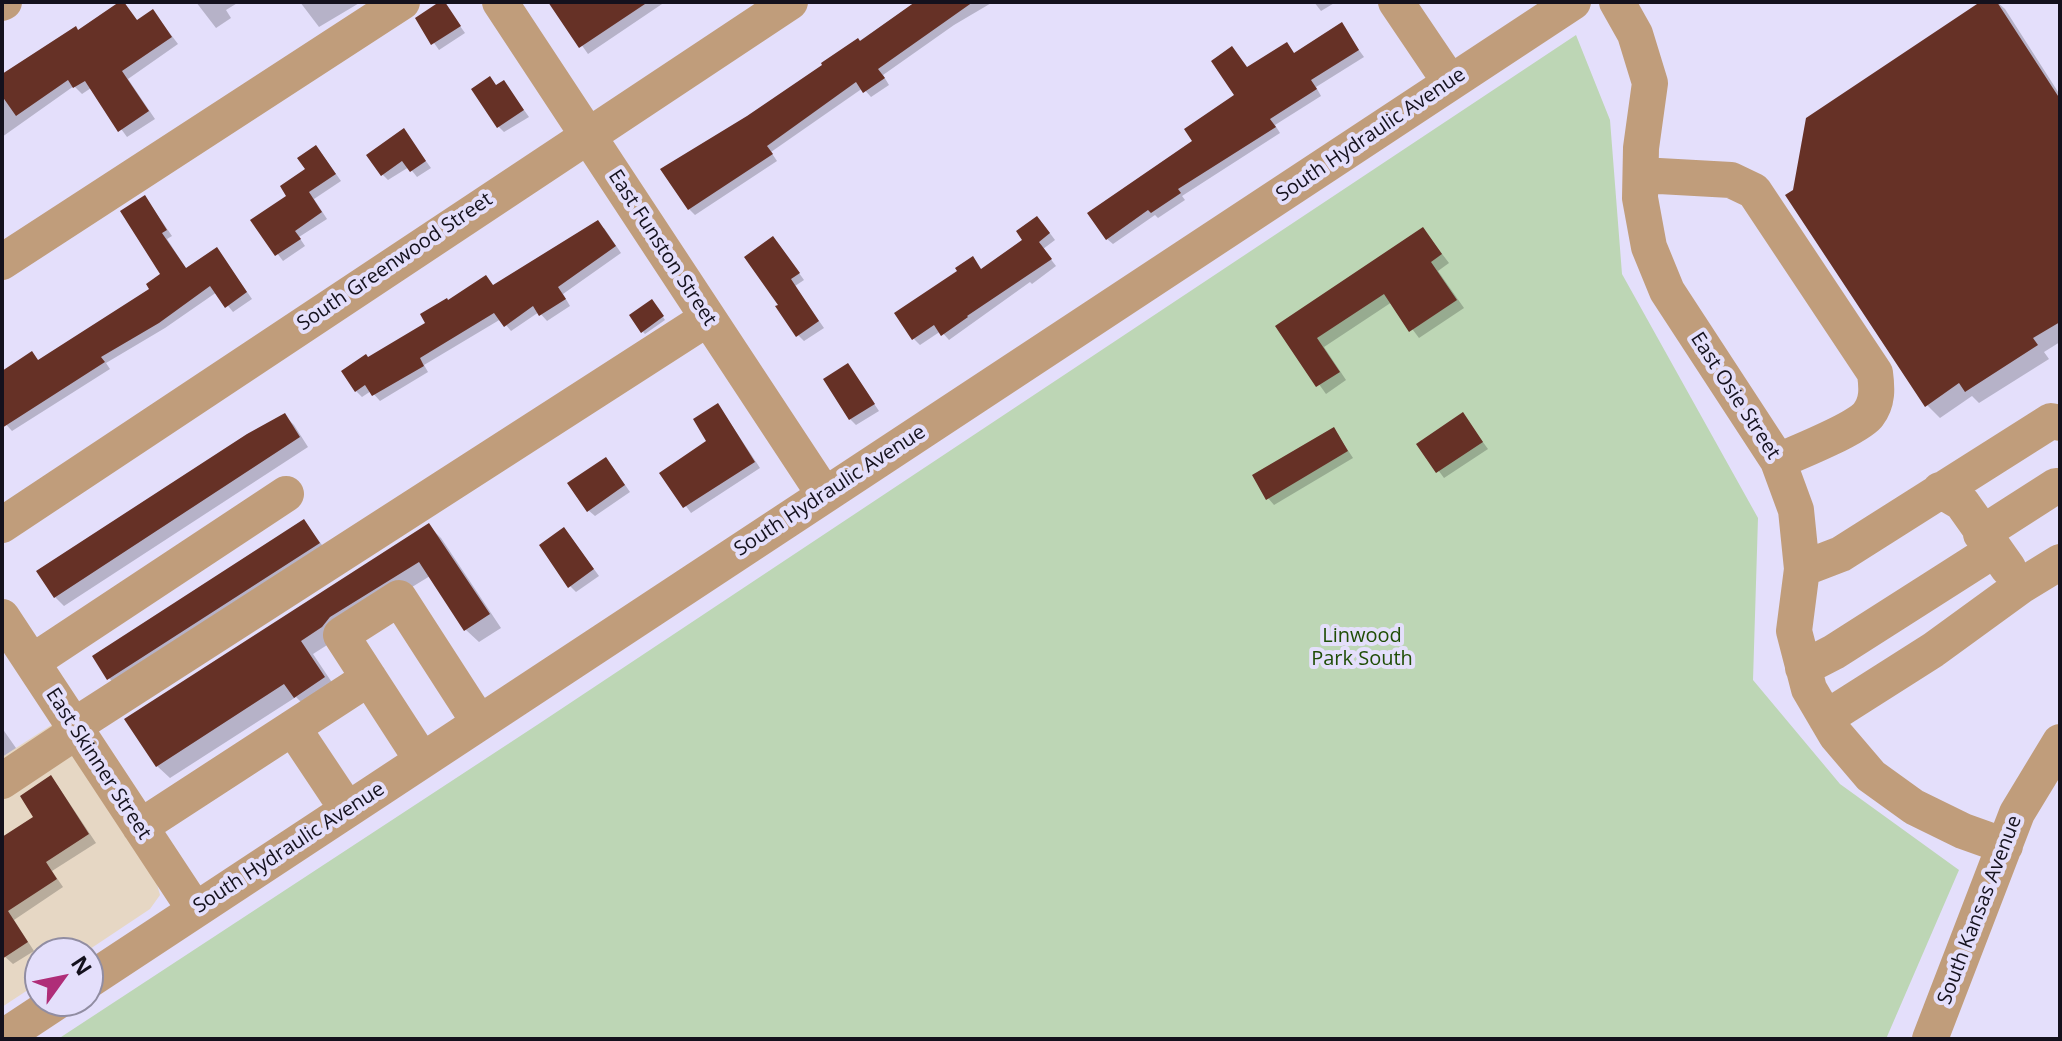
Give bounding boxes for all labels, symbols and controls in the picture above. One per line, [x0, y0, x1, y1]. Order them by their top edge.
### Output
street label: South Hydraulic Avenue [1272, 63, 1470, 207]
street label: East Funston Street [603, 166, 721, 330]
street label: South Greenwood Street [293, 188, 497, 336]
street label: East Osie Street [1685, 328, 1785, 464]
street label: South Hydraulic Avenue [730, 420, 930, 562]
park label: Linwood Park South [1311, 624, 1413, 671]
street label: East Skinner Street [40, 684, 156, 844]
street label: South Hydraulic Avenue [189, 777, 389, 919]
street label: South Kansas Avenue [1933, 812, 2027, 1008]
north arrow [24, 937, 104, 1017]
text: N [65, 949, 100, 981]

